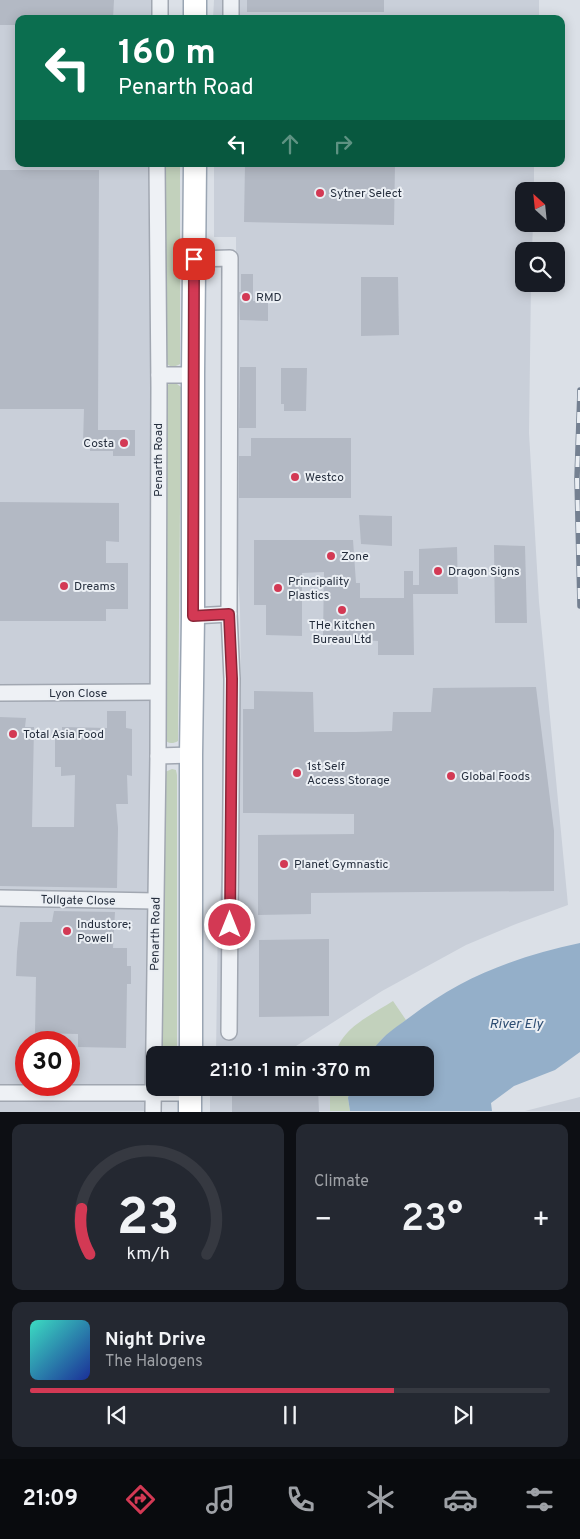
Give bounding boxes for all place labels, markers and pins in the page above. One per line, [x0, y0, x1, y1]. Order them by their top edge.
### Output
place label: Sytner Select [330, 186, 402, 202]
marker: Sytner Select [314, 187, 326, 199]
pin [173, 238, 215, 280]
place label: RMD [256, 290, 282, 306]
marker: RMD [240, 291, 252, 303]
place label: Costa [83, 436, 114, 452]
marker: Costa [118, 437, 130, 449]
place label: Westco [305, 470, 344, 486]
marker: Westco [289, 471, 301, 483]
place label: Zone [341, 549, 369, 565]
marker: Zone [325, 550, 337, 562]
place label: Dragon Signs [448, 564, 520, 580]
marker: Dragon Signs [432, 565, 444, 577]
place label: Principality Plastics [288, 574, 349, 604]
place label: Dreams [74, 579, 115, 595]
marker: Dreams [58, 580, 70, 592]
marker: Principality Plastics [272, 582, 284, 594]
marker: THe Kitchen Bureau Ltd [336, 604, 348, 616]
place label: THe Kitchen Bureau Ltd [309, 618, 375, 648]
place label: Total Asia Food [23, 727, 104, 743]
marker: Total Asia Food [7, 728, 19, 740]
place label: 1st Self Access Storage [307, 759, 390, 789]
marker: 1st Self Access Storage [291, 767, 303, 779]
place label: Global Foods [461, 769, 530, 785]
marker: Global Foods [445, 770, 457, 782]
place label: Planet Gymnastic [294, 857, 389, 873]
marker: Planet Gymnastic [278, 858, 290, 870]
place label: Industore; Powell [77, 917, 131, 947]
marker: Industore; Powell [61, 925, 73, 937]

